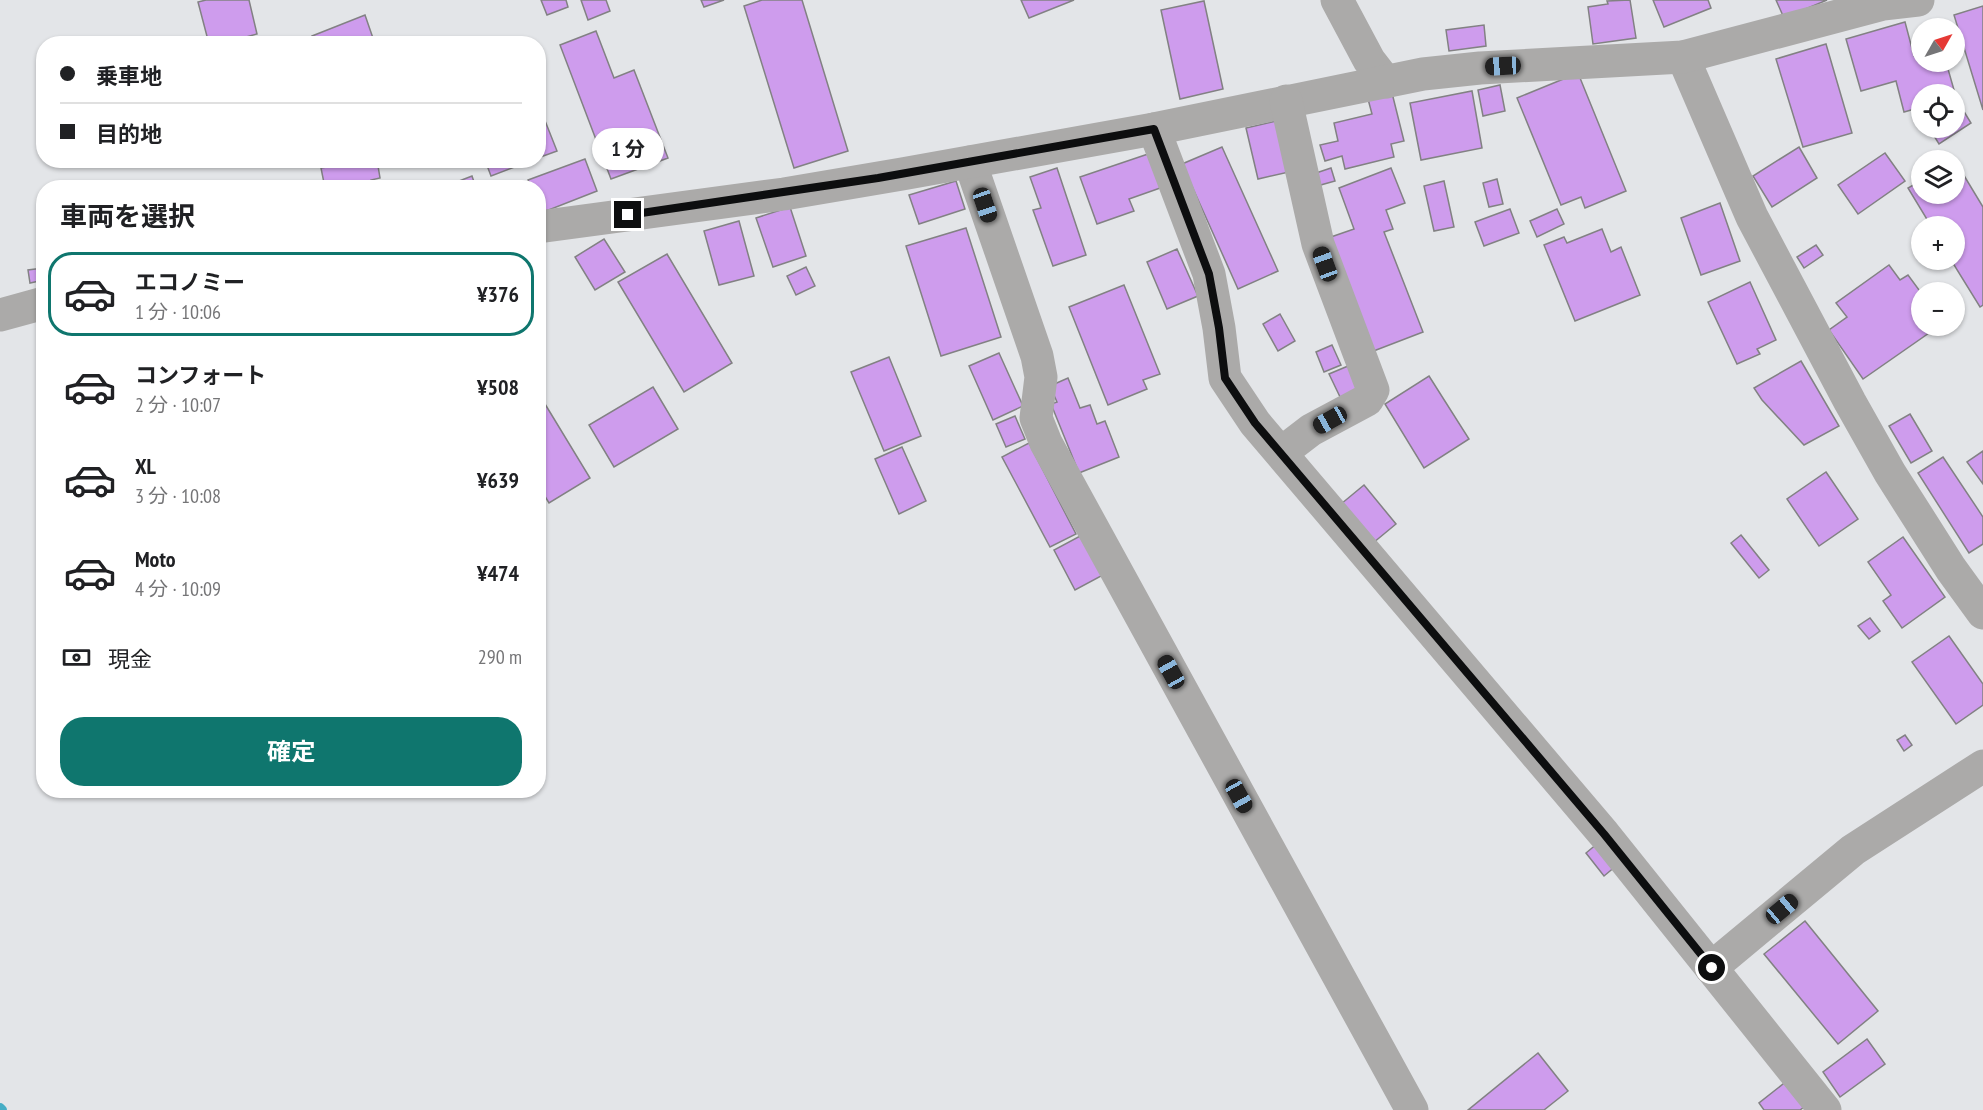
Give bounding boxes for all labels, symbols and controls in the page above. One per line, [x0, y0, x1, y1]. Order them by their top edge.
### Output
north arrow [1911, 18, 1965, 72]
map controls [1911, 18, 1965, 336]
car [1485, 56, 1521, 76]
text: 乗車地 [96, 62, 162, 90]
button: locate [1911, 84, 1965, 138]
text: 目的地 [96, 120, 162, 148]
callout: 1 分 [592, 128, 664, 170]
text: 1 分 [611, 136, 645, 162]
button: layers [1911, 150, 1965, 204]
car [971, 185, 999, 225]
text: 車両を選択 [60, 199, 195, 233]
route end [614, 201, 641, 228]
button: + [1911, 216, 1965, 270]
car [1310, 244, 1340, 284]
icon: car [63, 267, 117, 321]
text: エコノミー [135, 268, 245, 296]
text: ¥376 [477, 280, 519, 308]
button: − [1911, 282, 1965, 336]
text: 1 分 · 10:06 [135, 299, 221, 325]
icon: car [63, 360, 117, 414]
text: コンフォート [135, 361, 266, 389]
text: ¥508 [477, 373, 519, 401]
text: 2 分 · 10:07 [135, 392, 221, 418]
car [1310, 403, 1350, 437]
text: XL [135, 452, 156, 480]
icon: car [63, 453, 117, 507]
text: ¥639 [477, 466, 519, 494]
text: 3 分 · 10:08 [135, 483, 221, 509]
text: Moto [135, 545, 176, 573]
icon: car [63, 546, 117, 600]
text: ¥474 [477, 559, 519, 587]
text: 4 分 · 10:09 [135, 576, 221, 602]
icon: cash [60, 641, 93, 674]
text: 290 m [478, 644, 522, 670]
text: 現金 [108, 645, 152, 673]
car [1154, 652, 1188, 692]
button: 確定 [60, 717, 522, 786]
car [1222, 776, 1256, 816]
car [1762, 891, 1802, 927]
route start [1698, 954, 1725, 981]

